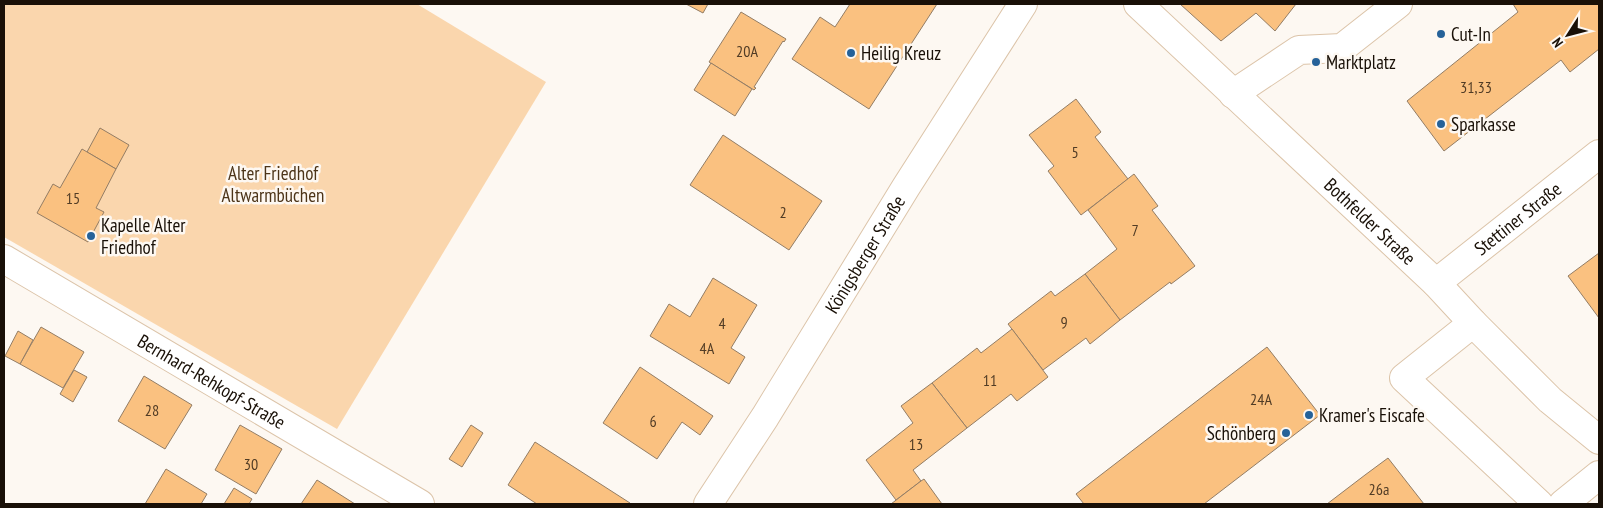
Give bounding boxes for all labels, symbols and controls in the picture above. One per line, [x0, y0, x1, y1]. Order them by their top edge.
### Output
north arrow [1543, 10, 1593, 60]
place label: Cut-In [1451, 22, 1491, 46]
marker: Cut-In [1435, 28, 1447, 40]
text: N [1548, 34, 1567, 51]
house number: 20A [736, 41, 758, 61]
place label: Heilig Kreuz [861, 41, 941, 65]
marker: Heilig Kreuz [845, 47, 857, 59]
place label: Marktplatz [1326, 50, 1396, 74]
marker: Marktplatz [1310, 56, 1322, 68]
house number: 31,33 [1460, 77, 1492, 97]
place label: Sparkasse [1451, 112, 1516, 136]
marker: Sparkasse [1435, 118, 1447, 130]
house number: 5 [1071, 142, 1079, 162]
park label: Alter Friedhof Altwarmbüchen [222, 161, 324, 207]
street label: Bothfelder Straße [1319, 173, 1421, 270]
street label: Stettiner Straße [1469, 177, 1566, 260]
house number: 15 [66, 188, 80, 208]
street label: Königsberger Straße [820, 191, 910, 318]
house number: 2 [779, 202, 787, 222]
place label: Kapelle Alter Friedhof [101, 213, 186, 259]
house number: 7 [1131, 220, 1139, 240]
marker: Kapelle Alter Friedhof [85, 230, 97, 242]
house number: 9 [1060, 312, 1068, 332]
house number: 4 [718, 313, 726, 333]
street label: Bernhard-Rehkopf-Straße [134, 329, 290, 434]
house number: 4A [700, 338, 715, 358]
house number: 11 [983, 370, 997, 390]
house number: 24A [1250, 389, 1272, 409]
house number: 28 [145, 400, 159, 420]
place label: Kramer's Eiscafe [1319, 403, 1425, 427]
marker: Kramer's Eiscafe [1303, 409, 1315, 421]
house number: 6 [649, 411, 657, 431]
place label: Schönberg [1207, 421, 1276, 445]
marker: Schönberg [1280, 427, 1292, 439]
house number: 13 [909, 434, 923, 454]
house number: 30 [244, 454, 258, 474]
house number: 26a [1369, 479, 1389, 499]

